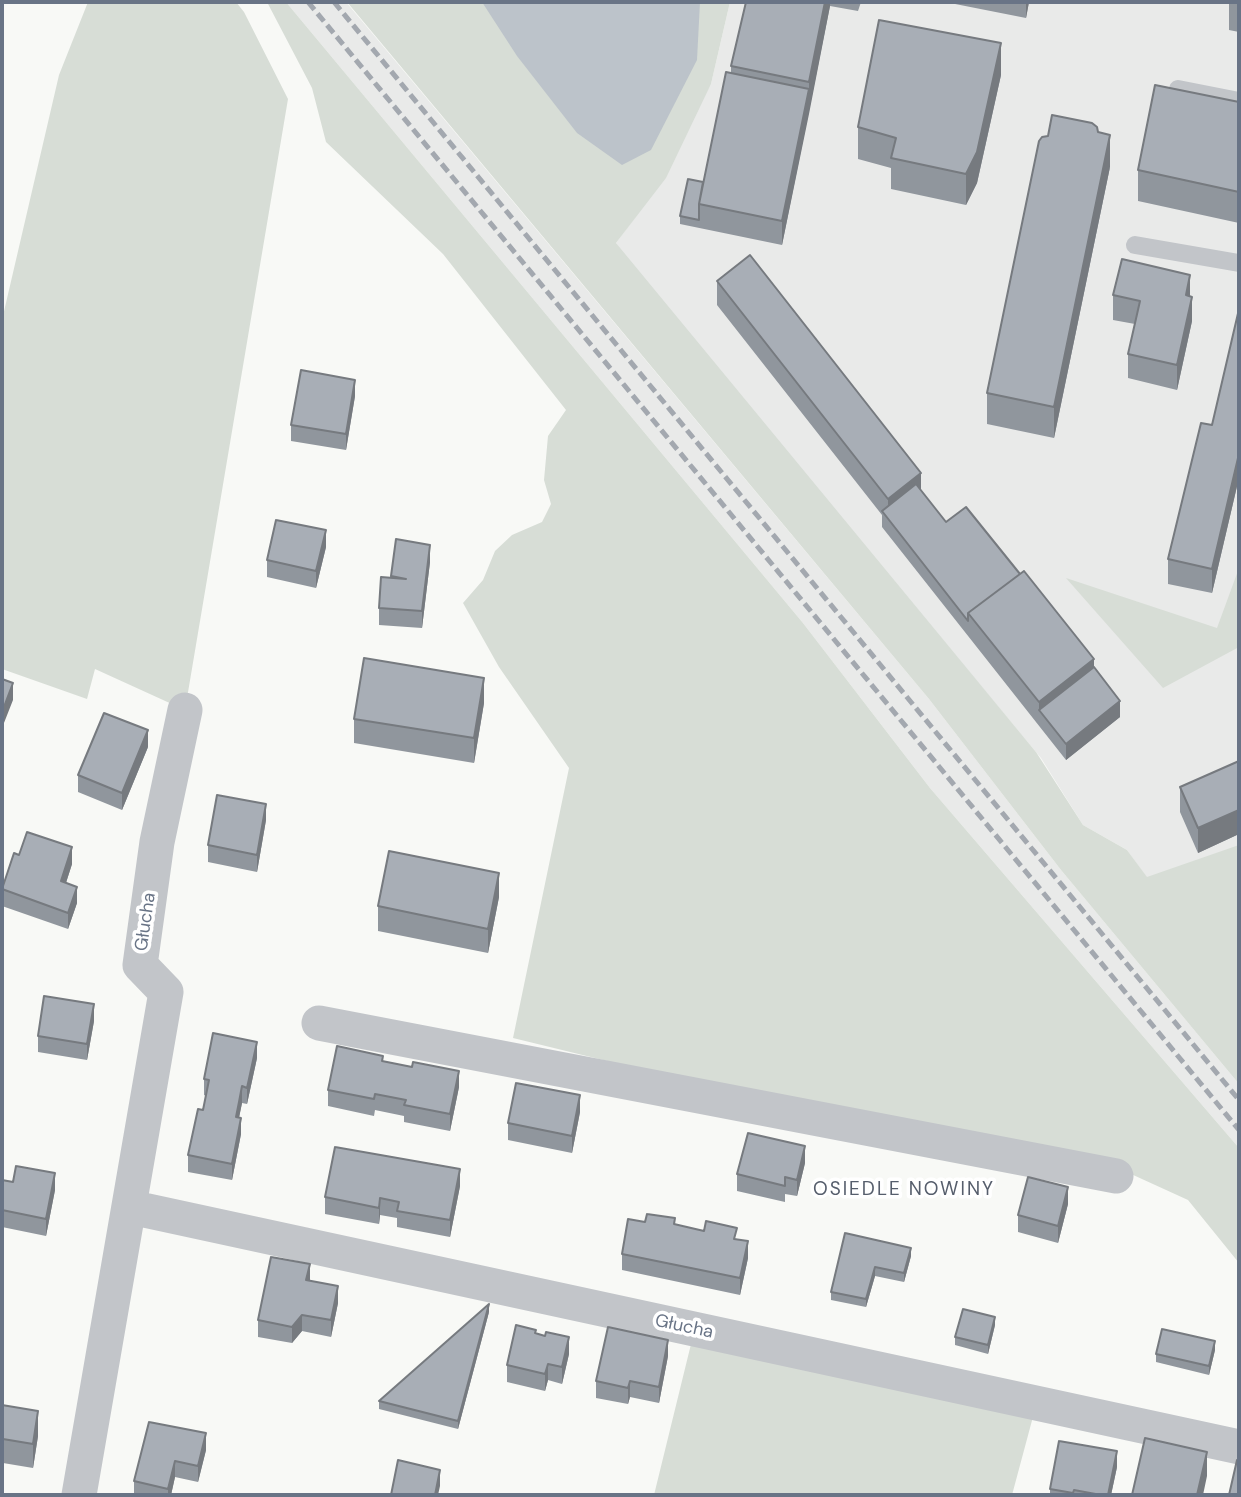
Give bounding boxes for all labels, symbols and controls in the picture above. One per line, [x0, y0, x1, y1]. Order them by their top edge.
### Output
street label: Głucha [131, 891, 161, 953]
district label: OSIEDLE NOWINY [815, 1179, 993, 1201]
street label: Głucha [653, 1310, 715, 1344]

